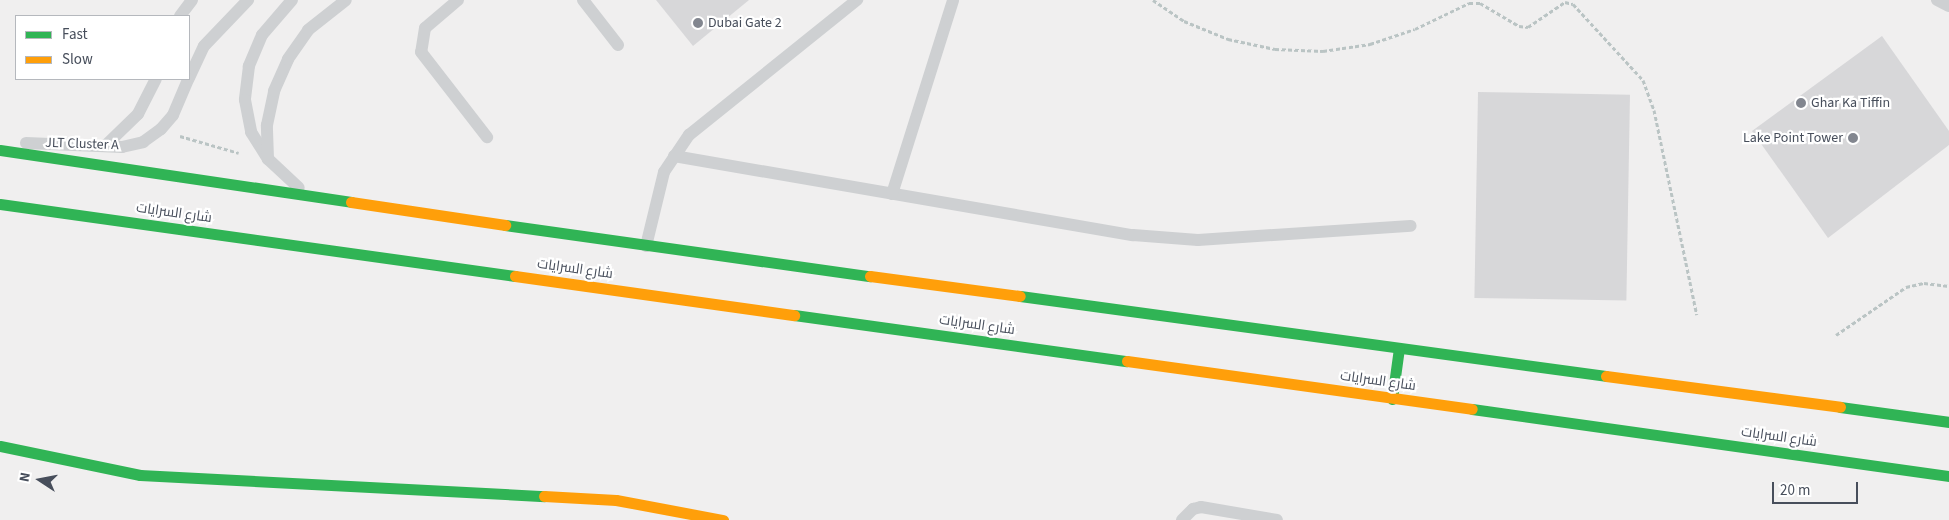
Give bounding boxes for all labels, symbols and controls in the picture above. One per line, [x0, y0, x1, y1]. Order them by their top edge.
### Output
legend [15, 15, 190, 80]
place label: Dubai Gate 2 [708, 15, 782, 31]
marker: Dubai Gate 2 [692, 17, 704, 29]
text: Fast [62, 24, 88, 45]
text: Slow [62, 49, 93, 70]
place label: Ghar Ka Tiffin [1811, 95, 1890, 111]
marker: Ghar Ka Tiffin [1795, 97, 1807, 109]
place label: Lake Point Tower [1743, 130, 1843, 146]
marker: Lake Point Tower [1847, 132, 1859, 144]
street label: JLT Cluster A [45, 134, 119, 154]
street label: شارع السرايات [135, 199, 213, 227]
street label: شارع السرايات [536, 255, 614, 283]
street label: شارع السرايات [938, 311, 1016, 339]
street label: شارع السرايات [1339, 367, 1417, 395]
street label: شارع السرايات [1740, 423, 1818, 451]
north arrow [15, 455, 65, 505]
text: N [15, 471, 36, 484]
scale bar [1774, 472, 1860, 504]
text: 20 m [1780, 480, 1810, 501]

